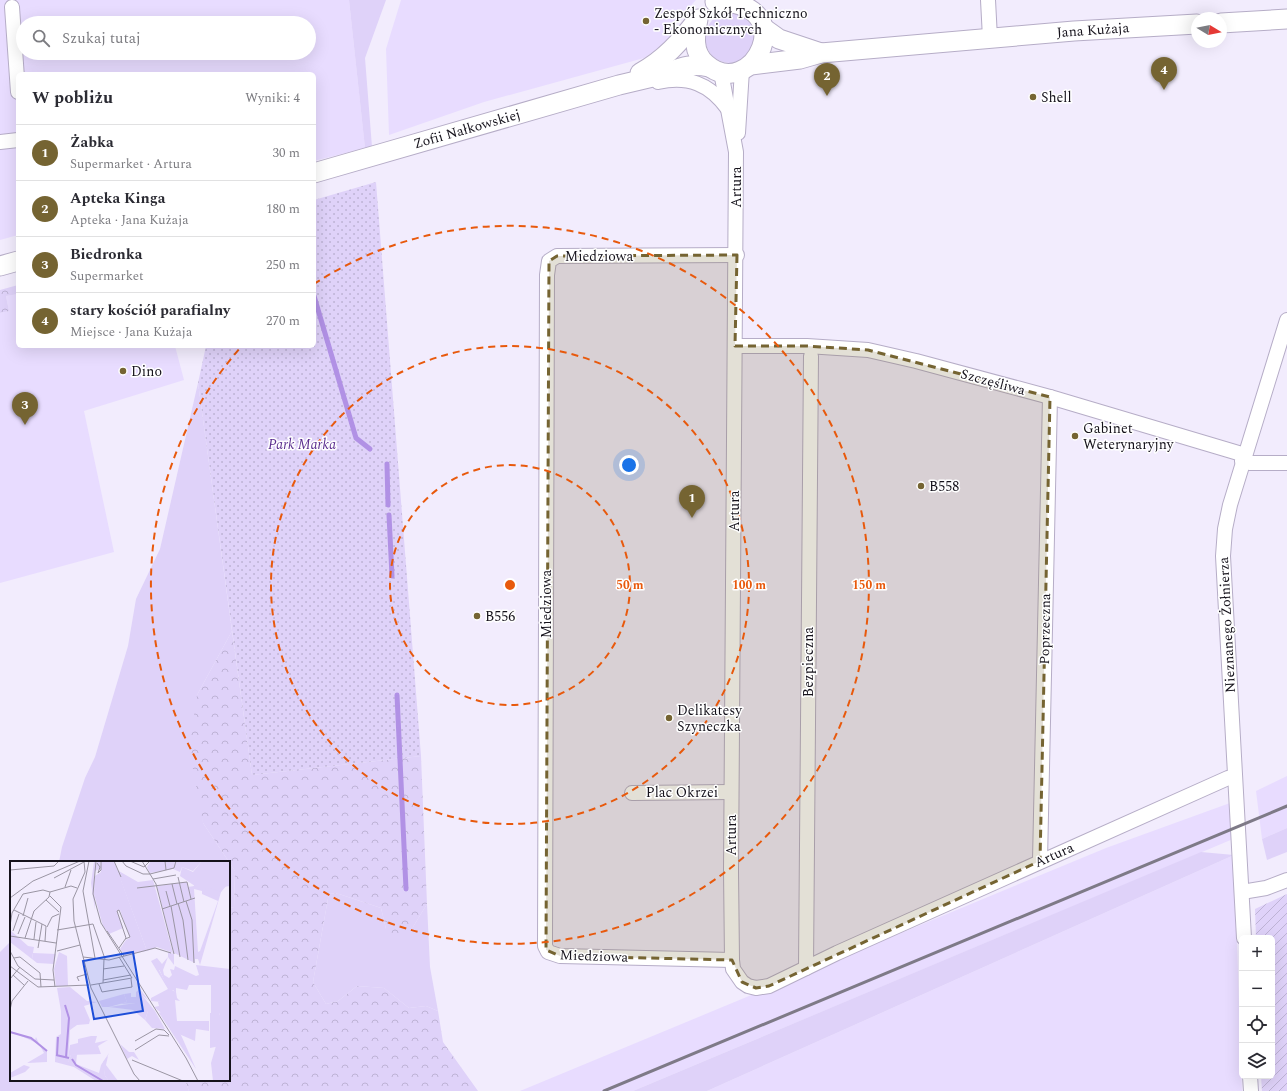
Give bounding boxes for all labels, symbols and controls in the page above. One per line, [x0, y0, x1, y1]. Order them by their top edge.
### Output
place label: Zespół Szkół Techniczno - Ekonomicznych [654, 3, 808, 40]
north arrow [1191, 12, 1227, 48]
search box [16, 16, 316, 60]
marker: Zespół Szkół Techniczno - Ekonomicznych [641, 16, 651, 26]
street label: Jana Kużaja [1056, 17, 1130, 43]
icon: search [30, 27, 52, 49]
text: Szukaj tutaj [62, 27, 141, 50]
pin: 4 [1151, 57, 1177, 90]
pin: 2 [814, 63, 840, 96]
text: W pobliżu [32, 85, 113, 111]
place label: Shell [1041, 87, 1072, 108]
text: Wyniki: 4 [245, 88, 300, 108]
marker: Shell [1028, 92, 1038, 102]
street label: Zofii Nałkowskiej [411, 104, 523, 154]
text: Żabka [70, 131, 114, 154]
text: 1 [41, 143, 49, 163]
text: 30 m [273, 143, 300, 163]
text: Supermarket · Artura [70, 154, 192, 174]
street label: Artura [726, 166, 747, 208]
text: Apteka Kinga [70, 187, 166, 210]
text: 2 [41, 199, 49, 219]
text: 180 m [266, 199, 300, 219]
text: Apteka · Jana Kużaja [70, 210, 189, 230]
text: Biedronka [70, 243, 142, 266]
street label: Miedziowa [565, 246, 633, 267]
text: 3 [41, 255, 49, 275]
text: 250 m [266, 255, 300, 275]
text: Supermarket [70, 266, 144, 286]
text: stary kościół parafialny [70, 299, 230, 322]
text: 4 [41, 311, 49, 331]
text: 270 m [266, 311, 300, 331]
text: Miejsce · Jana Kużaja [70, 322, 192, 342]
place label: Dino [131, 361, 162, 382]
street label: Szczęśliwa [958, 363, 1028, 401]
marker: Dino [118, 366, 128, 376]
pin: 3 [12, 392, 38, 425]
place label: Gabinet Weterynaryjny [1083, 418, 1175, 455]
marker: Gabinet Weterynaryjny [1070, 431, 1080, 441]
park label: Park Marka [268, 434, 336, 455]
your location [619, 455, 639, 475]
place label: B558 [929, 476, 959, 497]
marker: B558 [916, 481, 926, 491]
pin: 1 [679, 485, 705, 518]
street label: Artura [724, 490, 745, 532]
street label: Nieznanego Żołnierza [1213, 556, 1241, 694]
street label: Miedziowa [536, 570, 557, 638]
text: 50 m [616, 576, 644, 595]
text: 100 m [732, 576, 766, 595]
text: 150 m [852, 576, 886, 595]
centre of rings [503, 578, 517, 592]
street label: Poprzeczna [1034, 593, 1056, 665]
place label: B556 [485, 606, 515, 627]
marker: B556 [472, 611, 482, 621]
street label: Bezpieczna [798, 627, 819, 697]
place label: Delikatesy Szyneczka [677, 700, 743, 737]
marker: Delikatesy Szyneczka [664, 713, 674, 723]
street label: Plac Okrzei [646, 782, 718, 803]
street label: Artura [721, 814, 742, 856]
street label: Artura [1031, 837, 1077, 873]
inset map [10, 861, 230, 1081]
map controls [1239, 935, 1275, 1079]
button: + [1239, 935, 1275, 971]
street label: Miedziowa [559, 944, 629, 968]
button: − [1239, 971, 1275, 1007]
button: locate [1239, 1007, 1275, 1043]
button: layers [1239, 1043, 1275, 1079]

